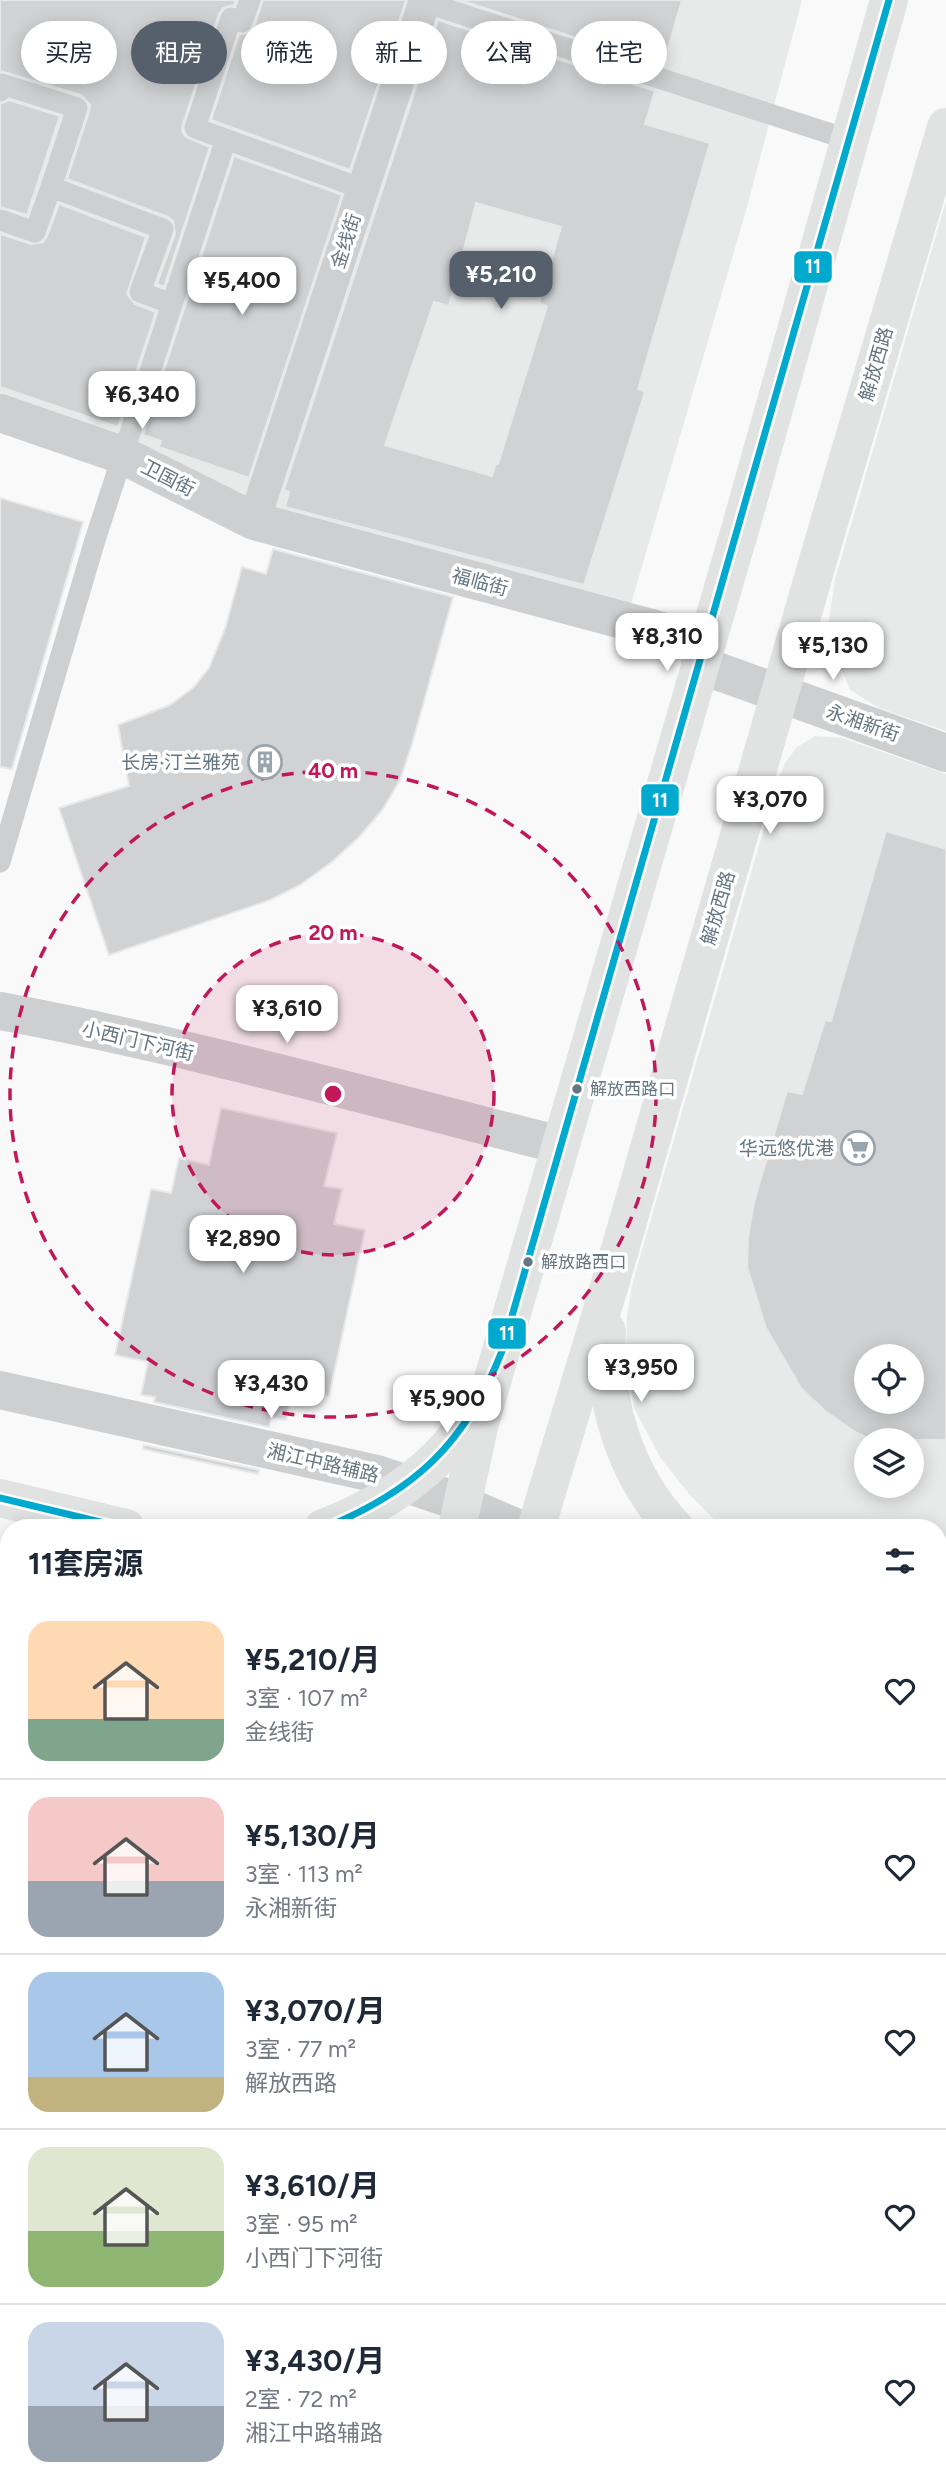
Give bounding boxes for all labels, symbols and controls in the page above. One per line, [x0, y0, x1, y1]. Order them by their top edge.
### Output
chip: 买房 [21, 21, 117, 84]
chip: 租房 [131, 21, 227, 84]
chip: 筛选 [241, 21, 337, 84]
chip: 新上 [351, 21, 447, 84]
chip: 公寓 [461, 21, 557, 84]
chip: 住宅 [571, 21, 667, 84]
street label: 金线街 [326, 210, 366, 272]
line badge: 11 [793, 250, 833, 284]
pin: ¥5,210 [444, 252, 558, 311]
text: 11 [805, 255, 821, 278]
pin: ¥5,400 [185, 258, 299, 317]
text: ¥5,210 [466, 260, 536, 288]
text: ¥5,400 [203, 266, 281, 294]
street label: 解放西路 [854, 324, 898, 404]
pin: ¥6,340 [85, 372, 199, 431]
text: ¥6,340 [104, 380, 180, 408]
street label: 卫国街 [137, 455, 199, 501]
street label: 福临街 [449, 564, 511, 600]
pin: ¥8,310 [610, 614, 724, 673]
text: ¥8,310 [631, 622, 703, 650]
pin: ¥5,130 [776, 622, 890, 682]
text: ¥5,130 [798, 631, 868, 659]
street label: 永湘新街 [823, 700, 903, 746]
building icon: 长房·汀兰雅苑 [246, 743, 284, 781]
place label: 长房·汀兰雅苑 [121, 751, 240, 774]
text: 40 m [308, 758, 358, 783]
pin: ¥3,070 [713, 776, 827, 836]
line badge: 11 [640, 783, 680, 817]
text: ¥3,070 [732, 785, 808, 813]
text: 11 [652, 789, 668, 812]
street label: 解放西路 [696, 868, 740, 948]
text: 20 m [308, 920, 358, 945]
pin: ¥3,610 [230, 986, 344, 1045]
text: ¥3,610 [252, 994, 322, 1022]
street label: 小西门下河街 [80, 1017, 196, 1065]
place label: 解放西路口 [590, 1079, 675, 1099]
centre of rings [321, 1082, 345, 1106]
marker: 解放西路口 [570, 1082, 584, 1096]
supermarket icon: 华远悠优港 [839, 1129, 877, 1167]
place label: 华远悠优港 [739, 1137, 834, 1160]
pin: ¥2,890 [186, 1216, 300, 1275]
text: ¥2,890 [205, 1224, 281, 1252]
place label: 解放路西口 [541, 1252, 626, 1272]
marker: 解放路西口 [521, 1255, 535, 1269]
line badge: 11 [487, 1317, 527, 1350]
text: 11 [499, 1322, 515, 1345]
pin: ¥3,950 [584, 1344, 698, 1404]
map controls [854, 1344, 924, 1498]
button: locate [854, 1344, 924, 1414]
text: ¥3,950 [604, 1353, 678, 1381]
pin: ¥3,430 [214, 1360, 328, 1420]
text: ¥3,430 [234, 1369, 308, 1397]
pin: ¥5,900 [390, 1376, 504, 1435]
text: ¥5,900 [409, 1384, 485, 1412]
button: layers [854, 1428, 924, 1498]
street label: 湘江中路辅路 [265, 1439, 381, 1487]
icon: filters [881, 1542, 919, 1580]
text: 11套房源 [28, 1545, 143, 1582]
text: ¥5,210/月 [245, 1641, 380, 1678]
icon: home [84, 1649, 168, 1733]
icon: heart [881, 1672, 919, 1710]
text: 3室 · 107 m² [245, 1684, 368, 1712]
text: 金线街 [245, 1718, 314, 1746]
text: ¥5,130/月 [245, 1817, 380, 1854]
icon: home [84, 1825, 168, 1909]
icon: heart [881, 1848, 919, 1886]
text: 3室 · 113 m² [245, 1860, 363, 1888]
text: 永湘新街 [245, 1894, 337, 1922]
text: ¥3,070/月 [245, 1992, 386, 2029]
icon: home [84, 2000, 168, 2084]
icon: heart [881, 2023, 919, 2061]
text: 3室 · 77 m² [245, 2035, 356, 2063]
text: 解放西路 [245, 2069, 337, 2097]
text: ¥3,610/月 [245, 2167, 380, 2204]
icon: home [84, 2175, 168, 2259]
icon: heart [881, 2198, 919, 2236]
text: 3室 · 95 m² [245, 2210, 358, 2238]
text: 小西门下河街 [245, 2244, 383, 2272]
text: ¥3,430/月 [245, 2342, 385, 2379]
icon: home [84, 2350, 168, 2434]
icon: heart [881, 2373, 919, 2411]
text: 2室 · 72 m² [245, 2385, 357, 2413]
text: 湘江中路辅路 [245, 2419, 383, 2447]

